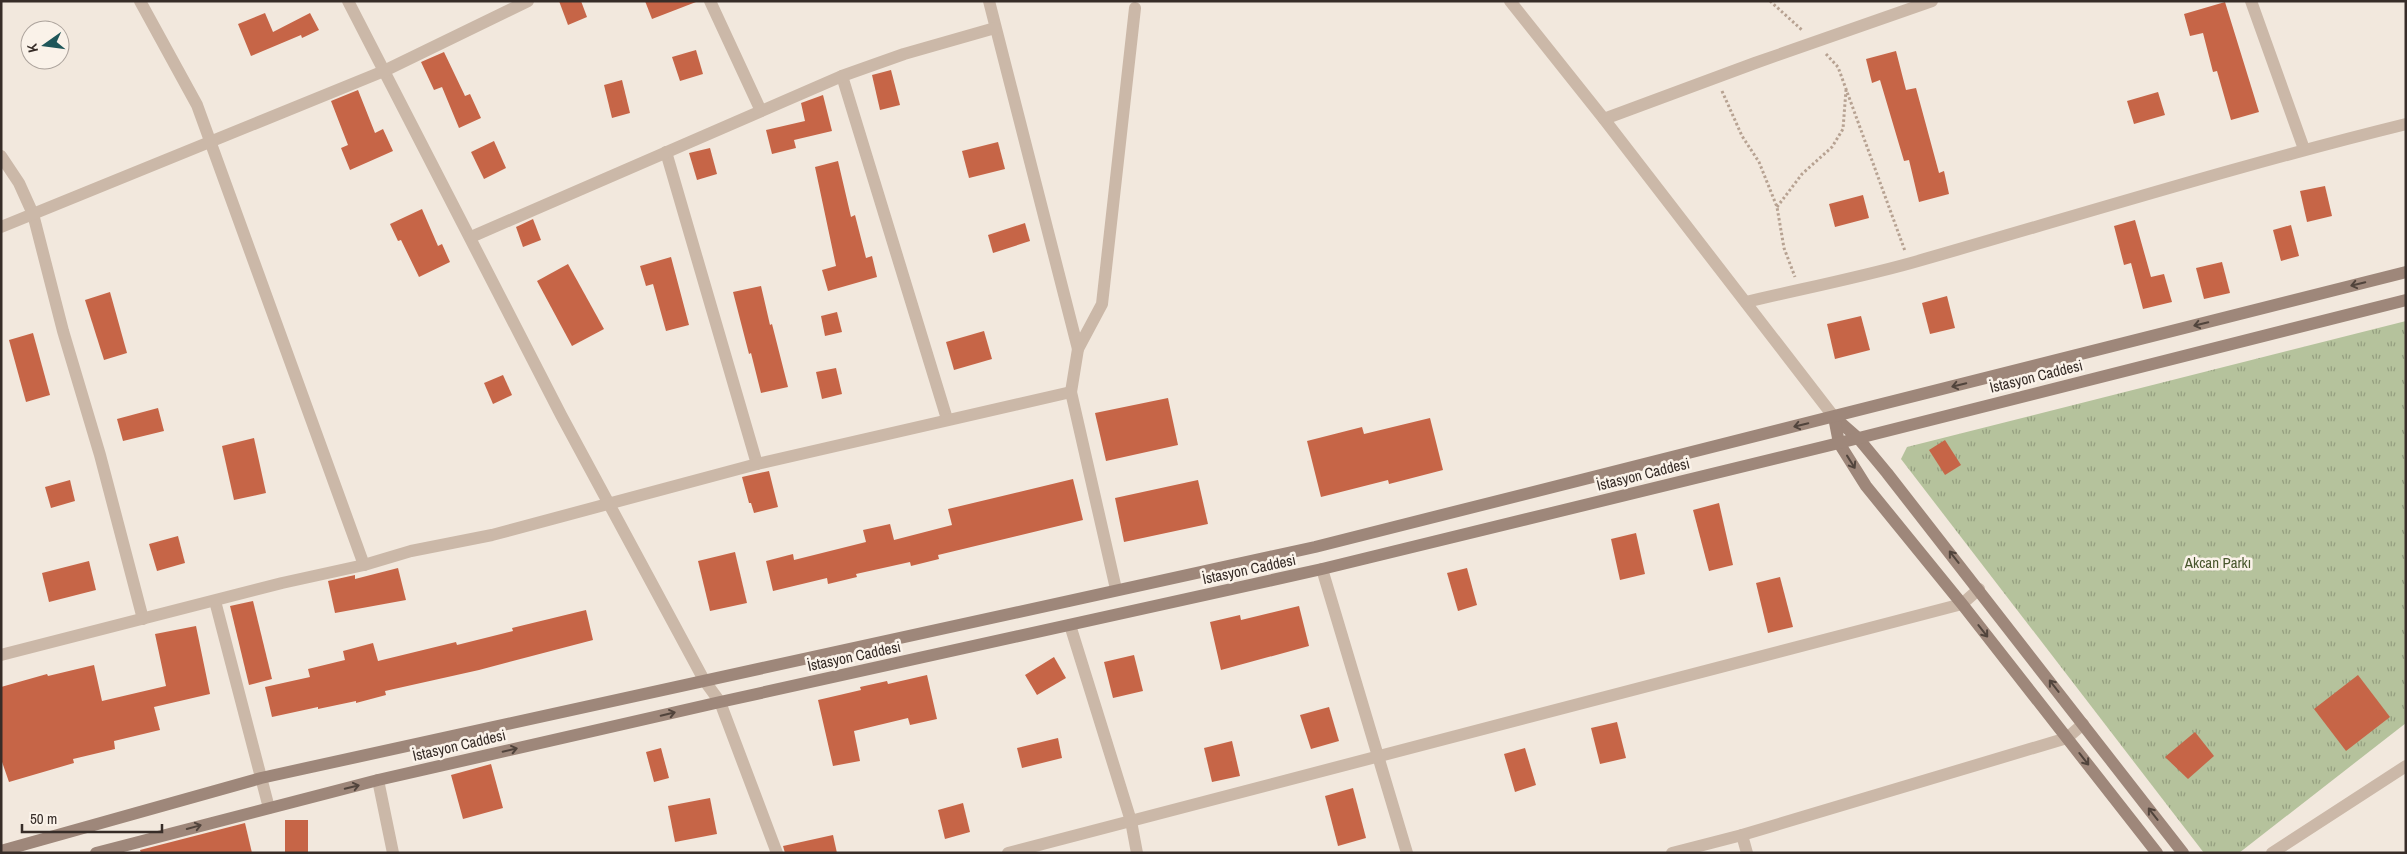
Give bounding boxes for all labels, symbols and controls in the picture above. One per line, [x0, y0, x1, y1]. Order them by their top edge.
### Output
north arrow [20, 20, 70, 70]
text: K [22, 41, 42, 54]
one-way arrow [2351, 280, 2367, 289]
one-way arrow [2193, 320, 2209, 329]
street label: İstasyon Caddesi [1987, 354, 2085, 398]
one-way arrow [1951, 381, 1967, 391]
one-way arrow [1794, 421, 1810, 430]
street label: İstasyon Caddesi [1594, 452, 1692, 496]
one-way arrow [1846, 455, 1856, 469]
street label: İstasyon Caddesi [1200, 549, 1298, 589]
one-way arrow [1948, 551, 1959, 564]
park label: Akcan Parkı [2184, 552, 2251, 573]
one-way arrow [1978, 624, 1989, 637]
street label: İstasyon Caddesi [805, 636, 903, 676]
one-way arrow [2048, 680, 2059, 693]
one-way arrow [660, 708, 676, 718]
street label: İstasyon Caddesi [410, 724, 508, 766]
one-way arrow [502, 745, 518, 754]
one-way arrow [2078, 752, 2089, 765]
one-way arrow [343, 782, 359, 791]
scale bar [22, 802, 162, 834]
one-way arrow [2148, 807, 2158, 821]
text: 50 m [30, 808, 57, 829]
one-way arrow [186, 822, 202, 831]

